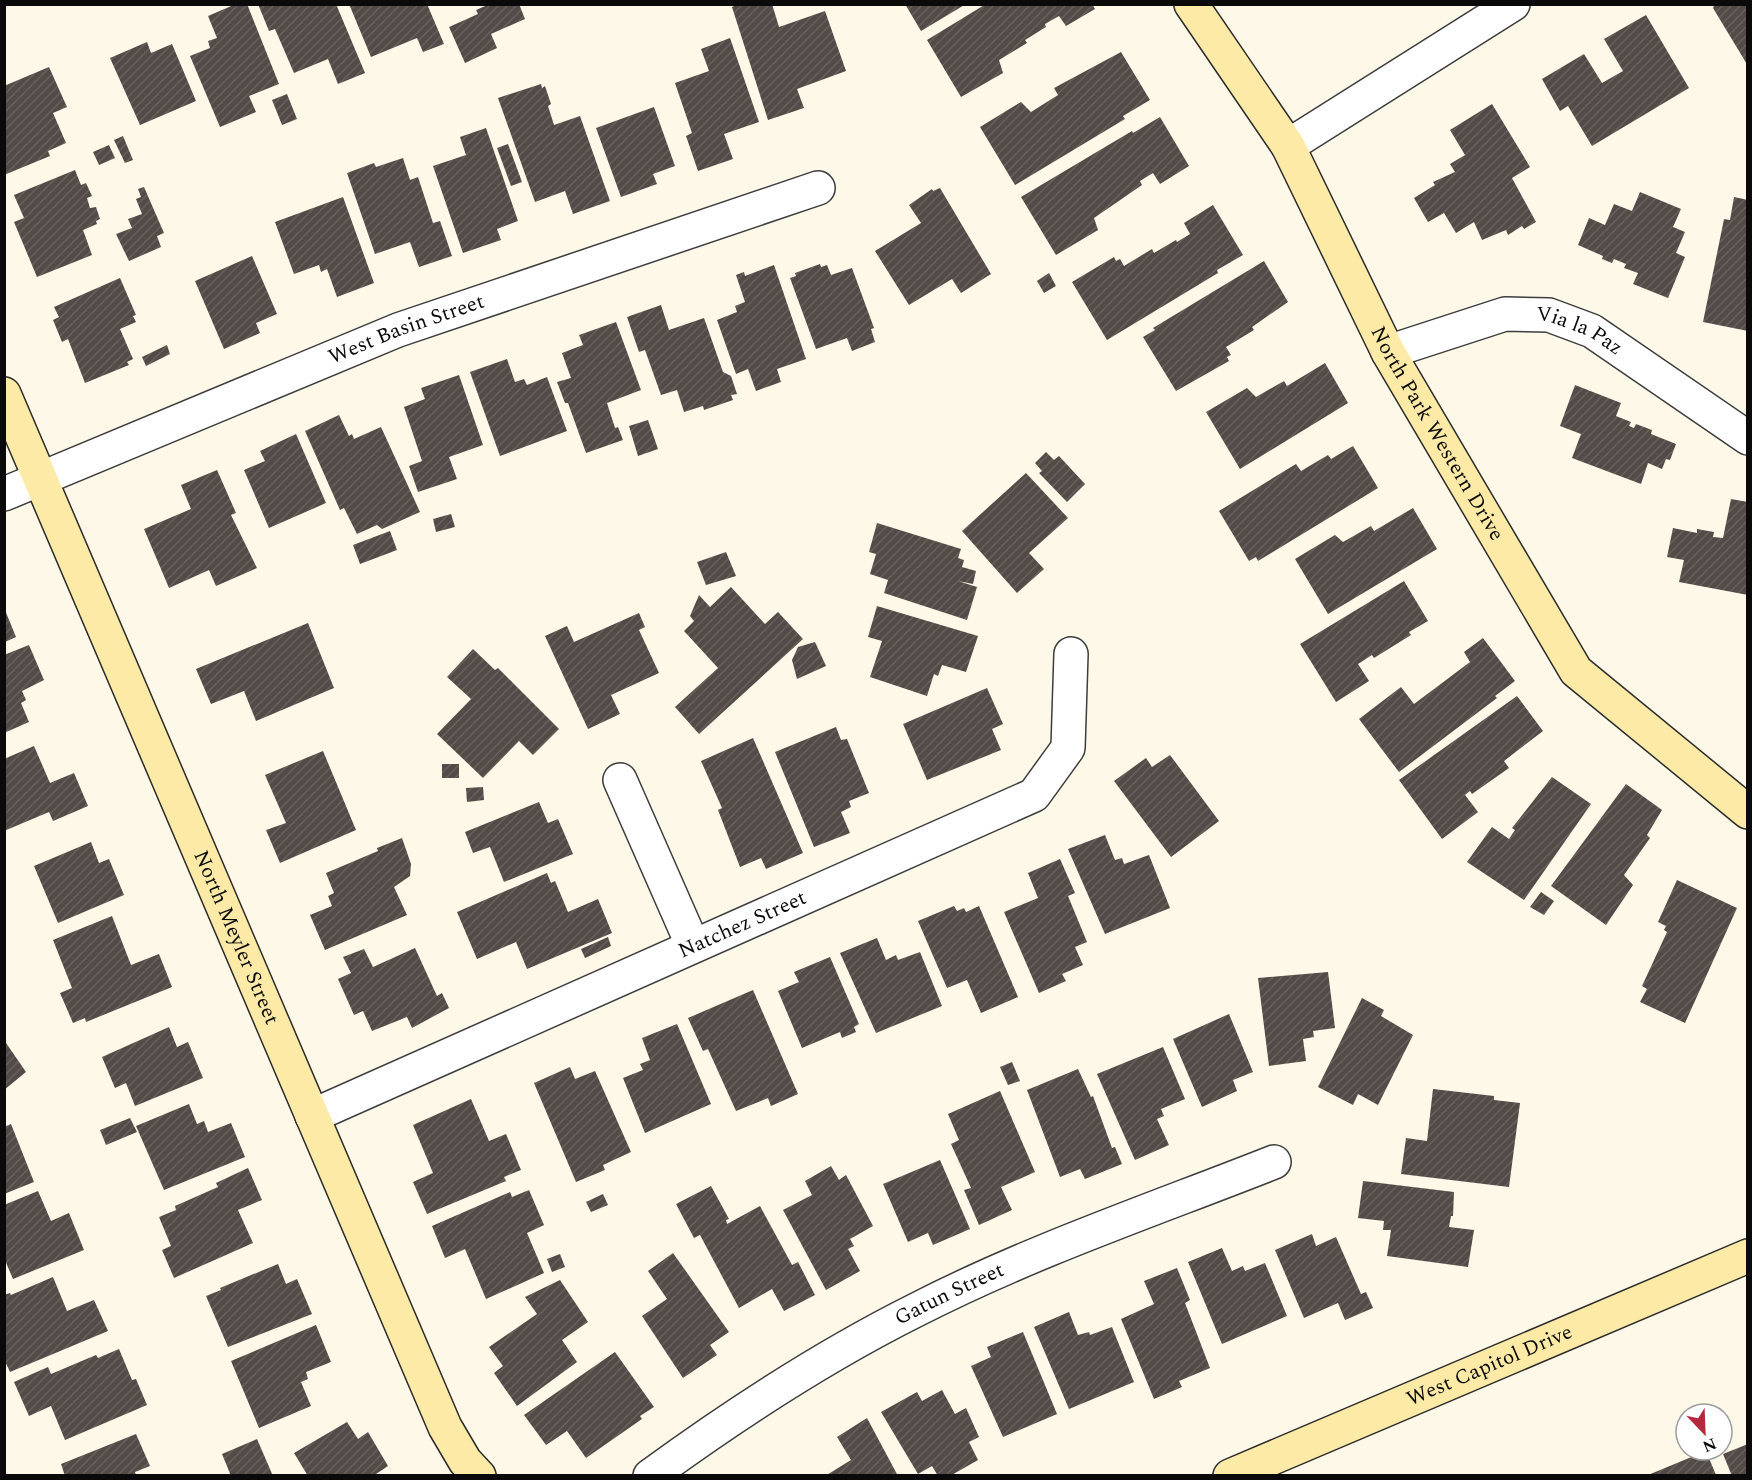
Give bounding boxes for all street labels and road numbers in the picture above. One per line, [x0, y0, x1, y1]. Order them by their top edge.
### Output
street label: West Basin Street [324, 286, 489, 373]
street label: Via la Paz [1536, 299, 1629, 364]
street label: North Park Western Drive [1362, 321, 1512, 547]
street label: North Meyler Street [185, 845, 287, 1030]
street label: Natchez Street [673, 882, 812, 967]
street label: Gatun Street [889, 1254, 1009, 1334]
street label: West Capitol Drive [1402, 1316, 1578, 1415]

